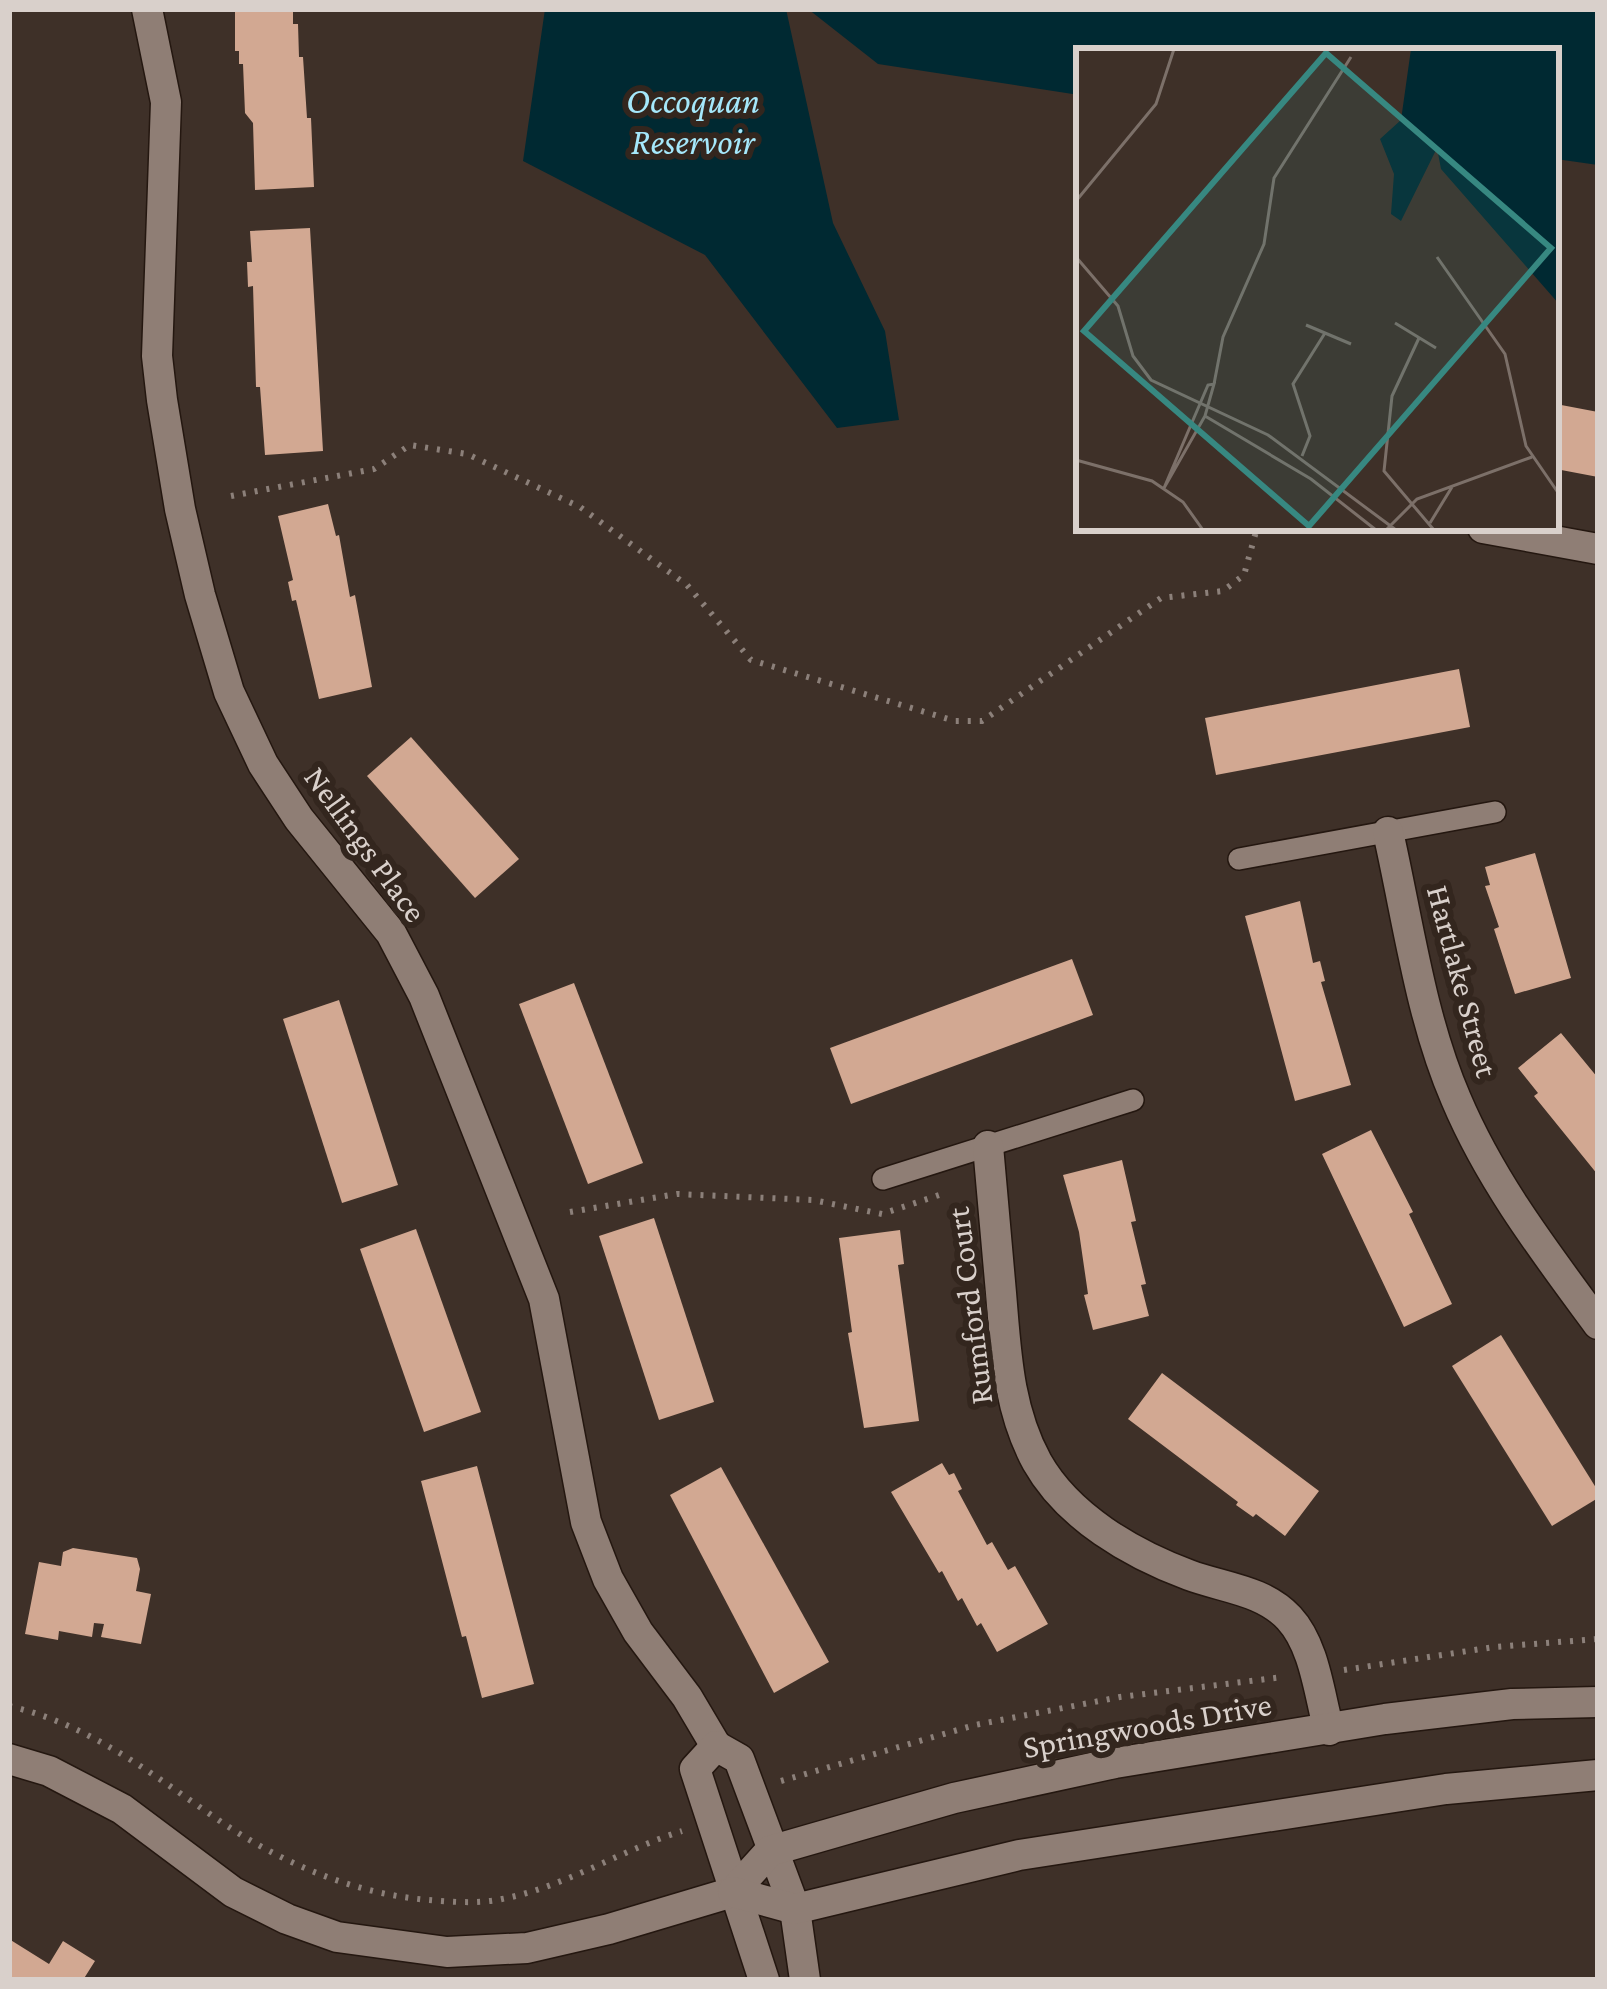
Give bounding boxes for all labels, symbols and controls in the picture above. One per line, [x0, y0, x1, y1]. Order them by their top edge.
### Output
inset map [1076, 48, 1559, 531]
water label: Occoquan Reservoir [626, 81, 760, 162]
street label: Nellings Place [297, 759, 435, 929]
street label: Hartlake Street [1420, 881, 1507, 1082]
street label: Rumford Court [938, 1204, 999, 1407]
street label: Springwoods Drive [1020, 1685, 1274, 1765]

